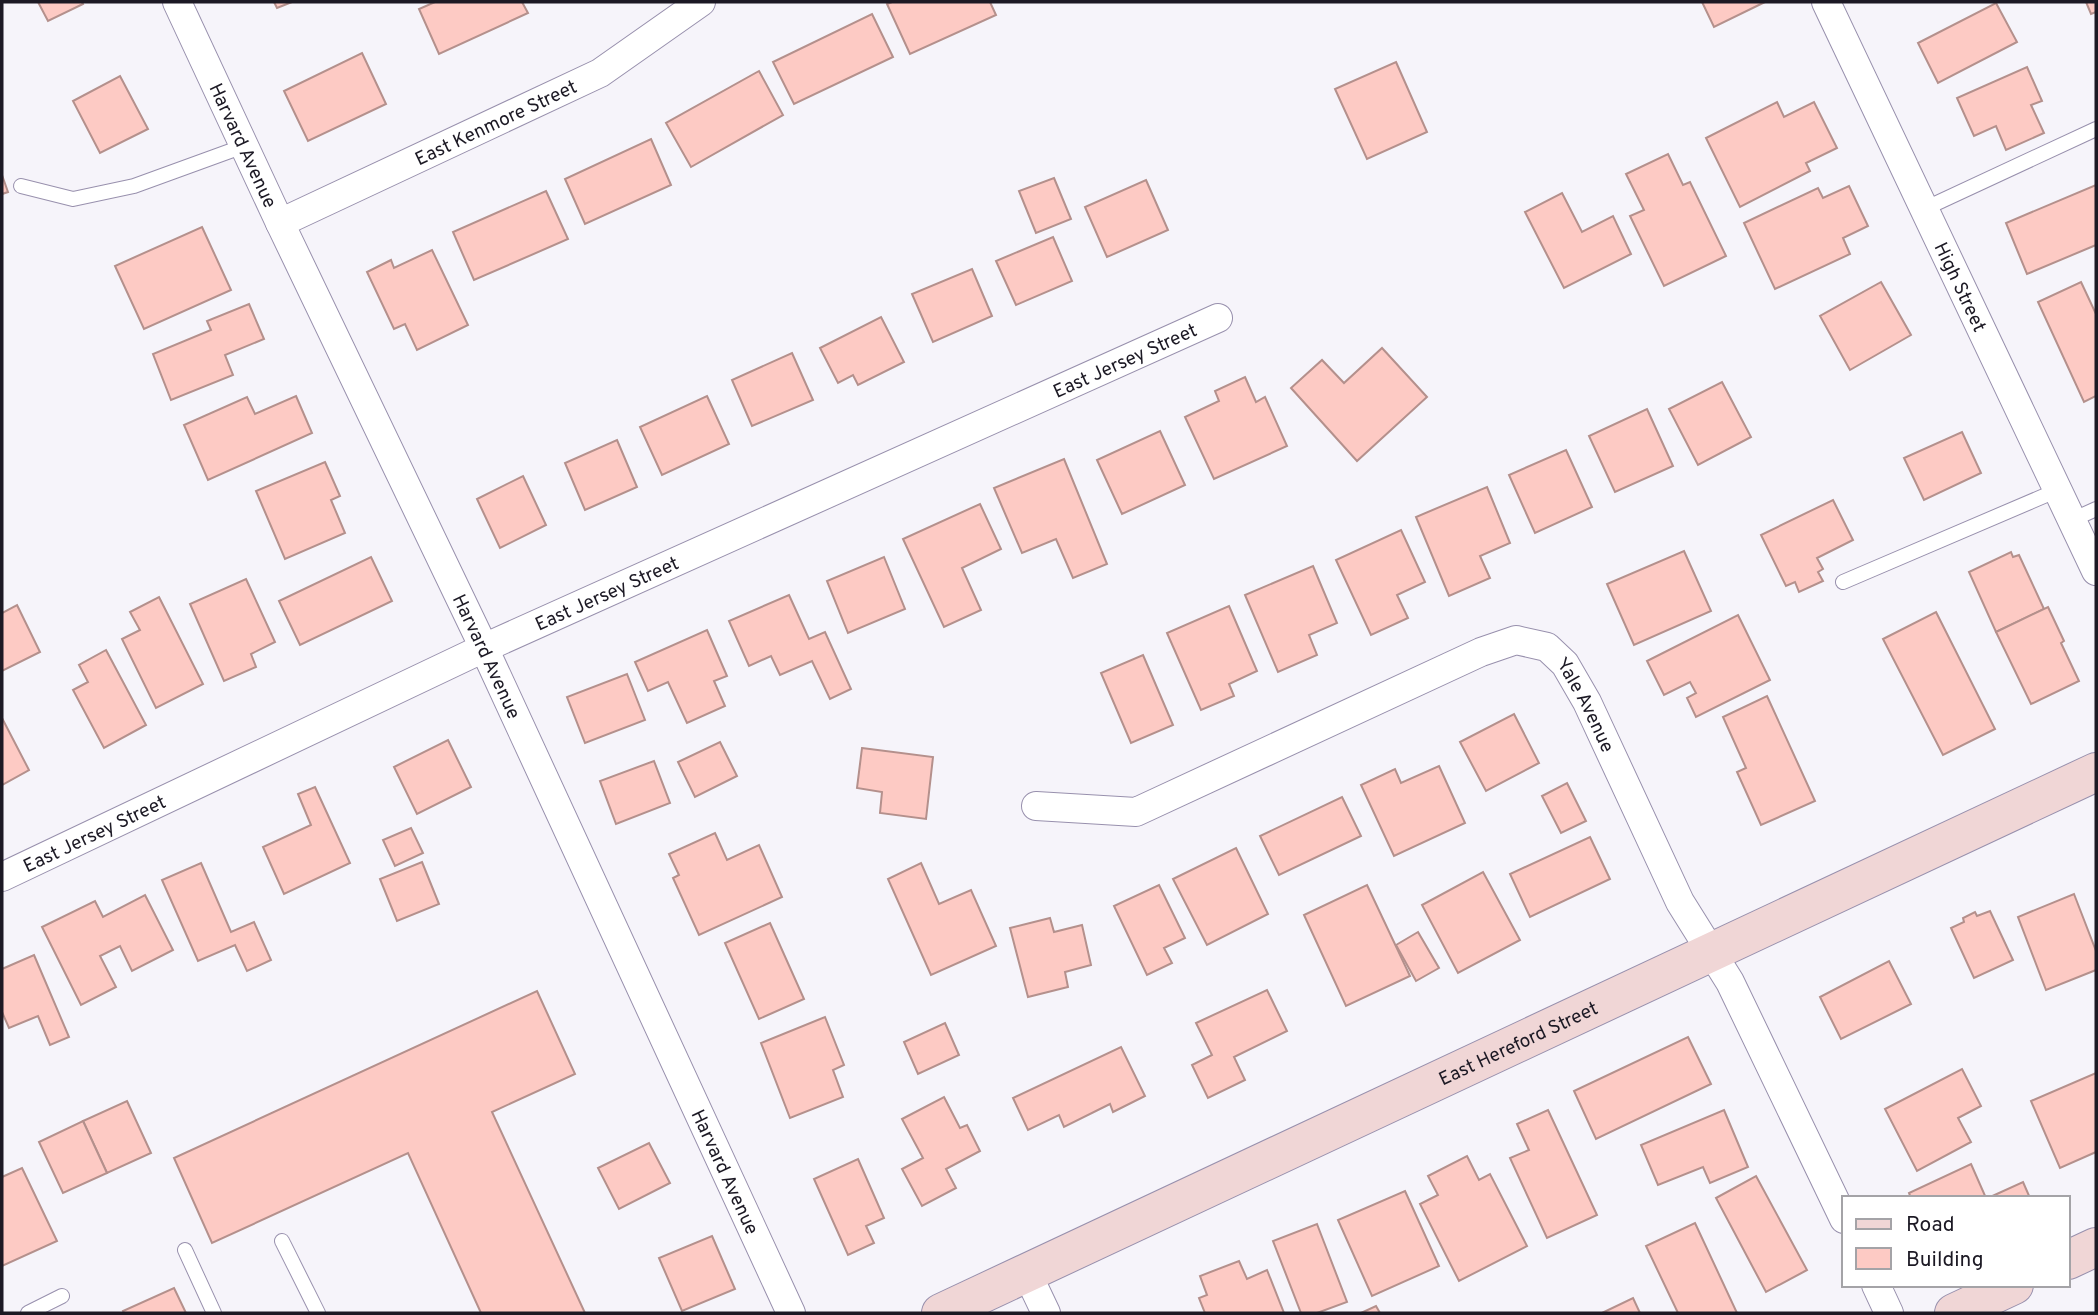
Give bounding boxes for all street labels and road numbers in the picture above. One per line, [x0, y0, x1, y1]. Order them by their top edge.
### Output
street label: East Kenmore Street [412, 76, 581, 172]
street label: Harvard Avenue [203, 80, 281, 212]
street label: High Street [1928, 239, 1991, 336]
street label: East Jersey Street [1050, 319, 1201, 405]
street label: East Jersey Street [532, 552, 683, 637]
street label: Harvard Avenue [446, 591, 525, 723]
street label: Yale Avenue [1551, 653, 1619, 757]
street label: East Jersey Street [20, 791, 170, 879]
street label: East Hereford Street [1435, 997, 1602, 1092]
street label: Harvard Avenue [685, 1106, 763, 1239]

